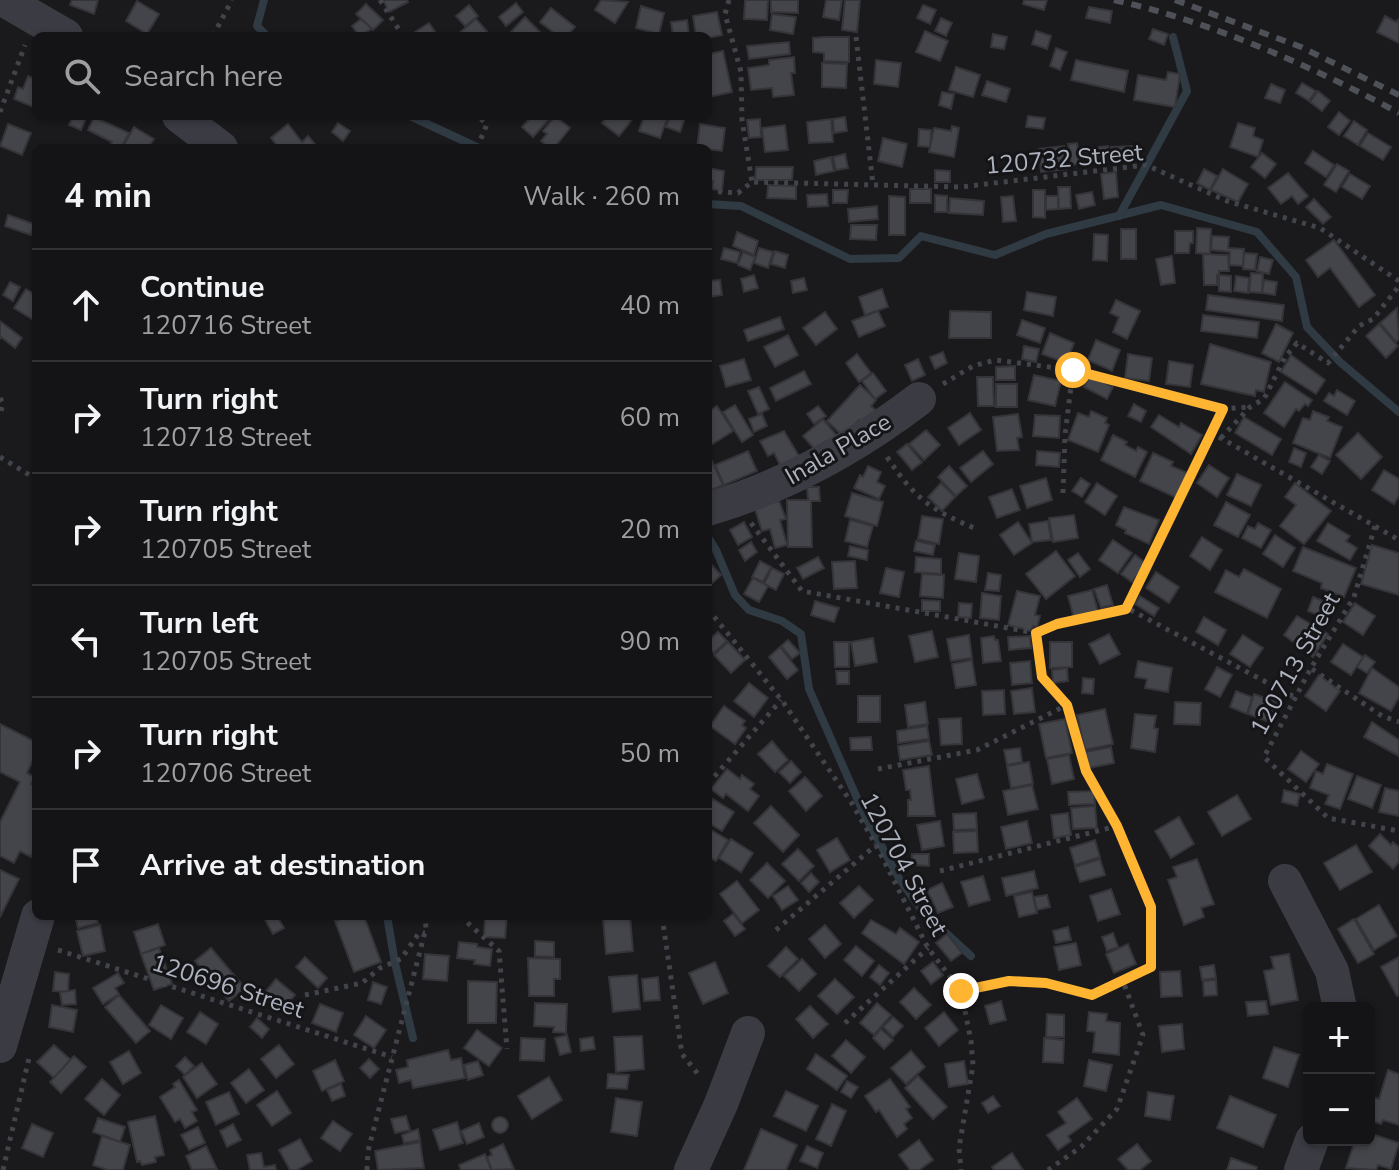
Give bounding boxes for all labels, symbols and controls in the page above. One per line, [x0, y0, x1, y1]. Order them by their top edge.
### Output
search box [32, 32, 712, 120]
icon: search [60, 54, 104, 98]
text: Search here [124, 56, 283, 97]
street label: 120732 Street [984, 136, 1145, 182]
text: 4 min [64, 173, 152, 219]
text: Walk · 260 m [523, 179, 680, 214]
text: Continue [140, 267, 265, 308]
icon: ahead [64, 283, 108, 327]
text: 40 m [620, 288, 680, 323]
text: 120716 Street [140, 308, 311, 343]
route start [1055, 352, 1091, 388]
text: Turn right [140, 379, 278, 420]
icon: right [64, 395, 108, 439]
text: 60 m [620, 400, 680, 435]
street label: Inala Place [779, 406, 897, 492]
text: 120718 Street [140, 420, 311, 455]
text: Turn right [140, 491, 278, 532]
icon: right [64, 507, 108, 551]
text: 20 m [620, 512, 680, 547]
text: 120705 Street [140, 532, 311, 567]
street label: 120713 Street [1243, 587, 1348, 741]
text: Turn left [140, 603, 258, 644]
icon: left [64, 619, 108, 663]
text: 90 m [620, 624, 680, 659]
text: 120705 Street [140, 644, 311, 679]
text: Turn right [140, 715, 278, 756]
icon: right [64, 731, 108, 775]
text: 50 m [620, 736, 680, 771]
text: 120706 Street [140, 756, 311, 791]
street label: 120704 Street [853, 787, 956, 942]
icon: arrive [64, 843, 108, 887]
text: Arrive at destination [140, 845, 425, 886]
street label: 120696 Street [148, 946, 309, 1026]
route end [943, 973, 979, 1009]
map controls [1303, 1002, 1375, 1146]
button: + [1303, 1002, 1375, 1074]
button: − [1303, 1074, 1375, 1146]

